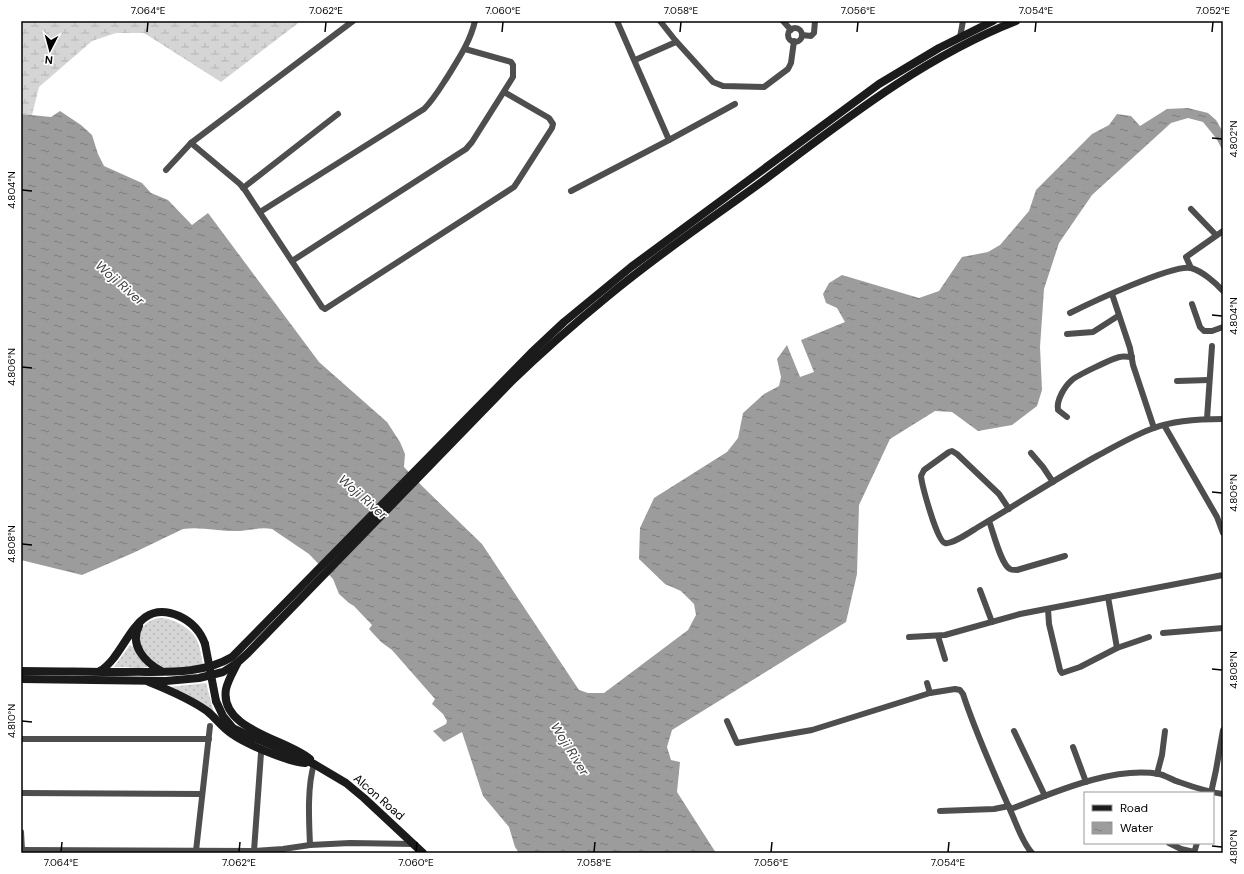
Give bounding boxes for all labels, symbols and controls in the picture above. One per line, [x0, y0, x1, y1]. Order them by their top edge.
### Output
text: 7.064°E [131, 4, 166, 17]
text: 7.062°E [309, 4, 343, 17]
text: 7.060°E [485, 4, 521, 17]
text: 7.058°E [664, 4, 699, 17]
text: 7.056°E [841, 4, 876, 17]
text: 7.054°E [1019, 4, 1054, 17]
text: 7.052°E [1196, 4, 1230, 17]
north arrow [30, 30, 70, 70]
text: N [44, 53, 54, 67]
text: 4.802°N [1227, 120, 1240, 157]
text: 4.804°N [5, 171, 18, 209]
water label: Woji River [92, 257, 149, 310]
text: 4.804°N [1227, 297, 1240, 335]
text: 4.806°N [5, 348, 18, 386]
water label: Woji River [335, 471, 392, 524]
text: 4.806°N [1227, 474, 1240, 512]
text: 4.808°N [5, 525, 18, 563]
text: 4.808°N [1227, 651, 1240, 689]
text: 4.810°N [5, 704, 18, 738]
water label: Woji River [547, 719, 594, 780]
street label: Alcon Road [350, 770, 408, 824]
legend [1084, 792, 1214, 844]
text: Road [1120, 800, 1148, 816]
text: Water [1120, 820, 1154, 836]
text: 4.810°N [1227, 830, 1240, 864]
text: 7.064°E [44, 856, 79, 869]
text: 7.062°E [222, 856, 256, 869]
text: 7.060°E [398, 856, 434, 869]
text: 7.058°E [577, 856, 612, 869]
text: 7.056°E [754, 856, 789, 869]
text: 7.054°E [931, 856, 966, 869]

